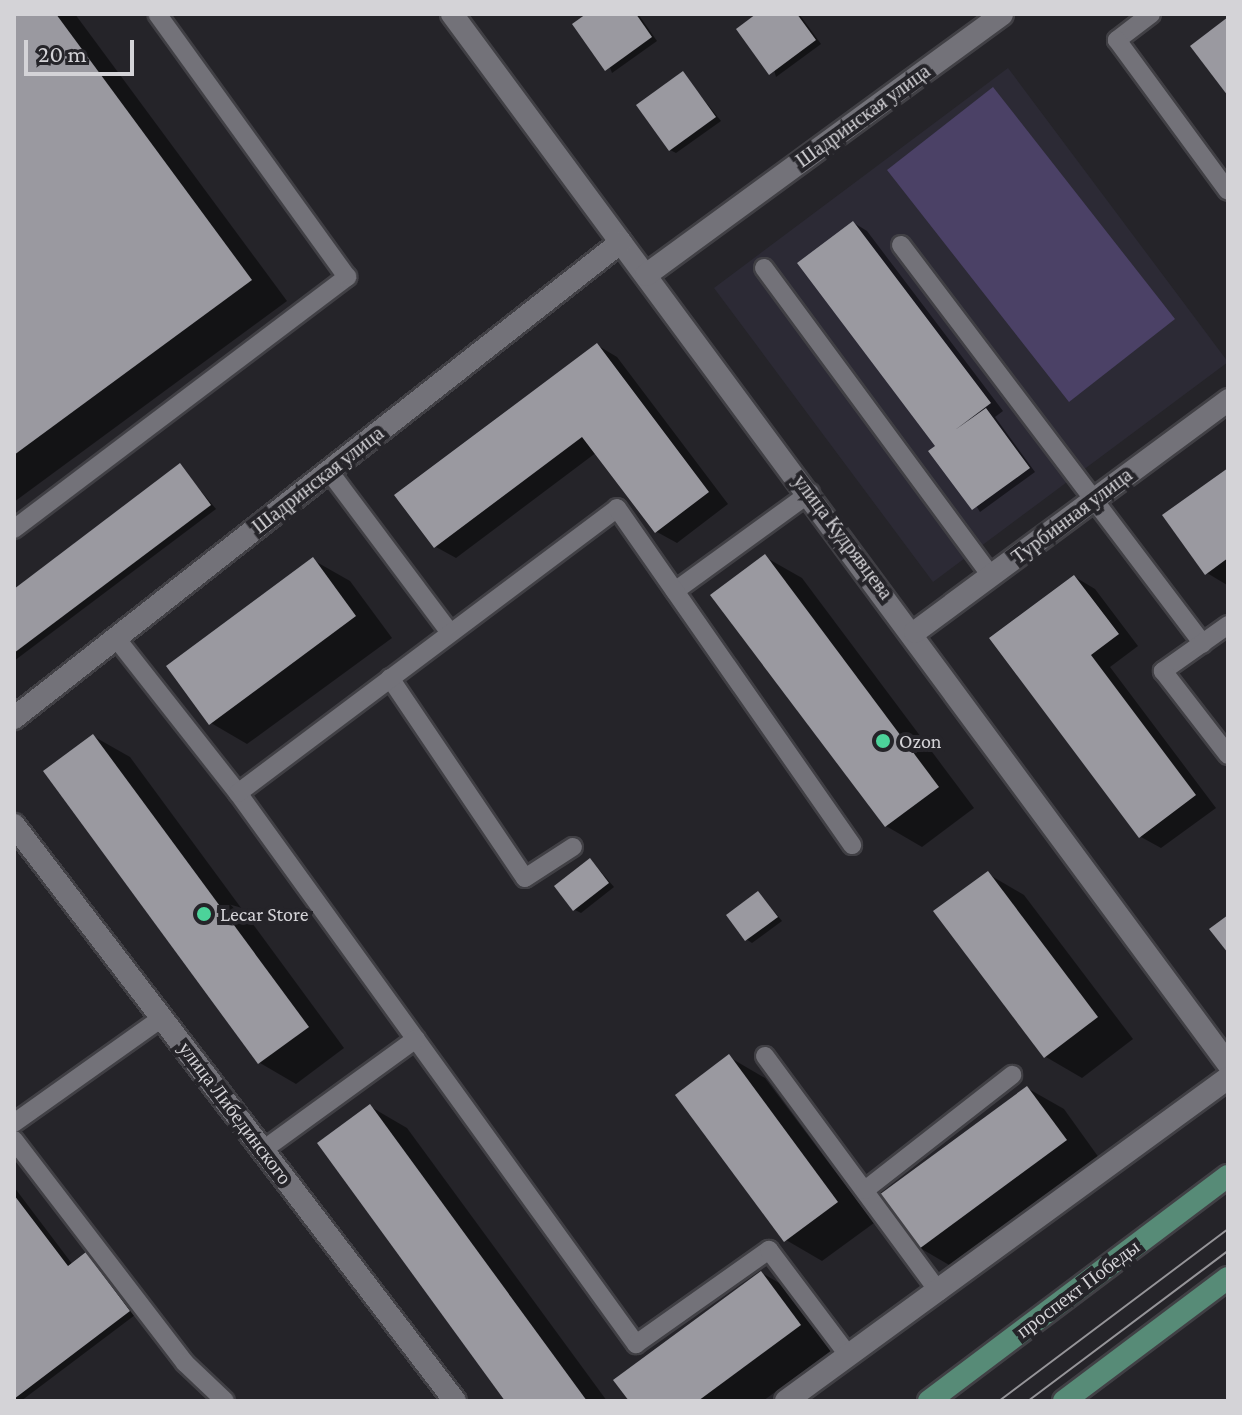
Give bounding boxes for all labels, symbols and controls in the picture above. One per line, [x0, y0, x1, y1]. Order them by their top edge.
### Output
scale bar [28, 24, 138, 74]
text: 20 m [38, 40, 87, 67]
street label: Шадринская улица [791, 59, 935, 173]
street label: Шадринская улица [248, 421, 388, 539]
street label: Турбинная улица [1007, 463, 1137, 569]
street label: улица Кудрявцева [788, 470, 898, 604]
place label: Ozon [899, 729, 942, 753]
marker: Ozon [874, 732, 892, 750]
place label: Lecar Store [220, 902, 308, 926]
marker: Lecar Store [195, 905, 213, 923]
street label: улица Либединского [173, 1037, 297, 1189]
street label: проспект Победы [1012, 1235, 1144, 1343]

